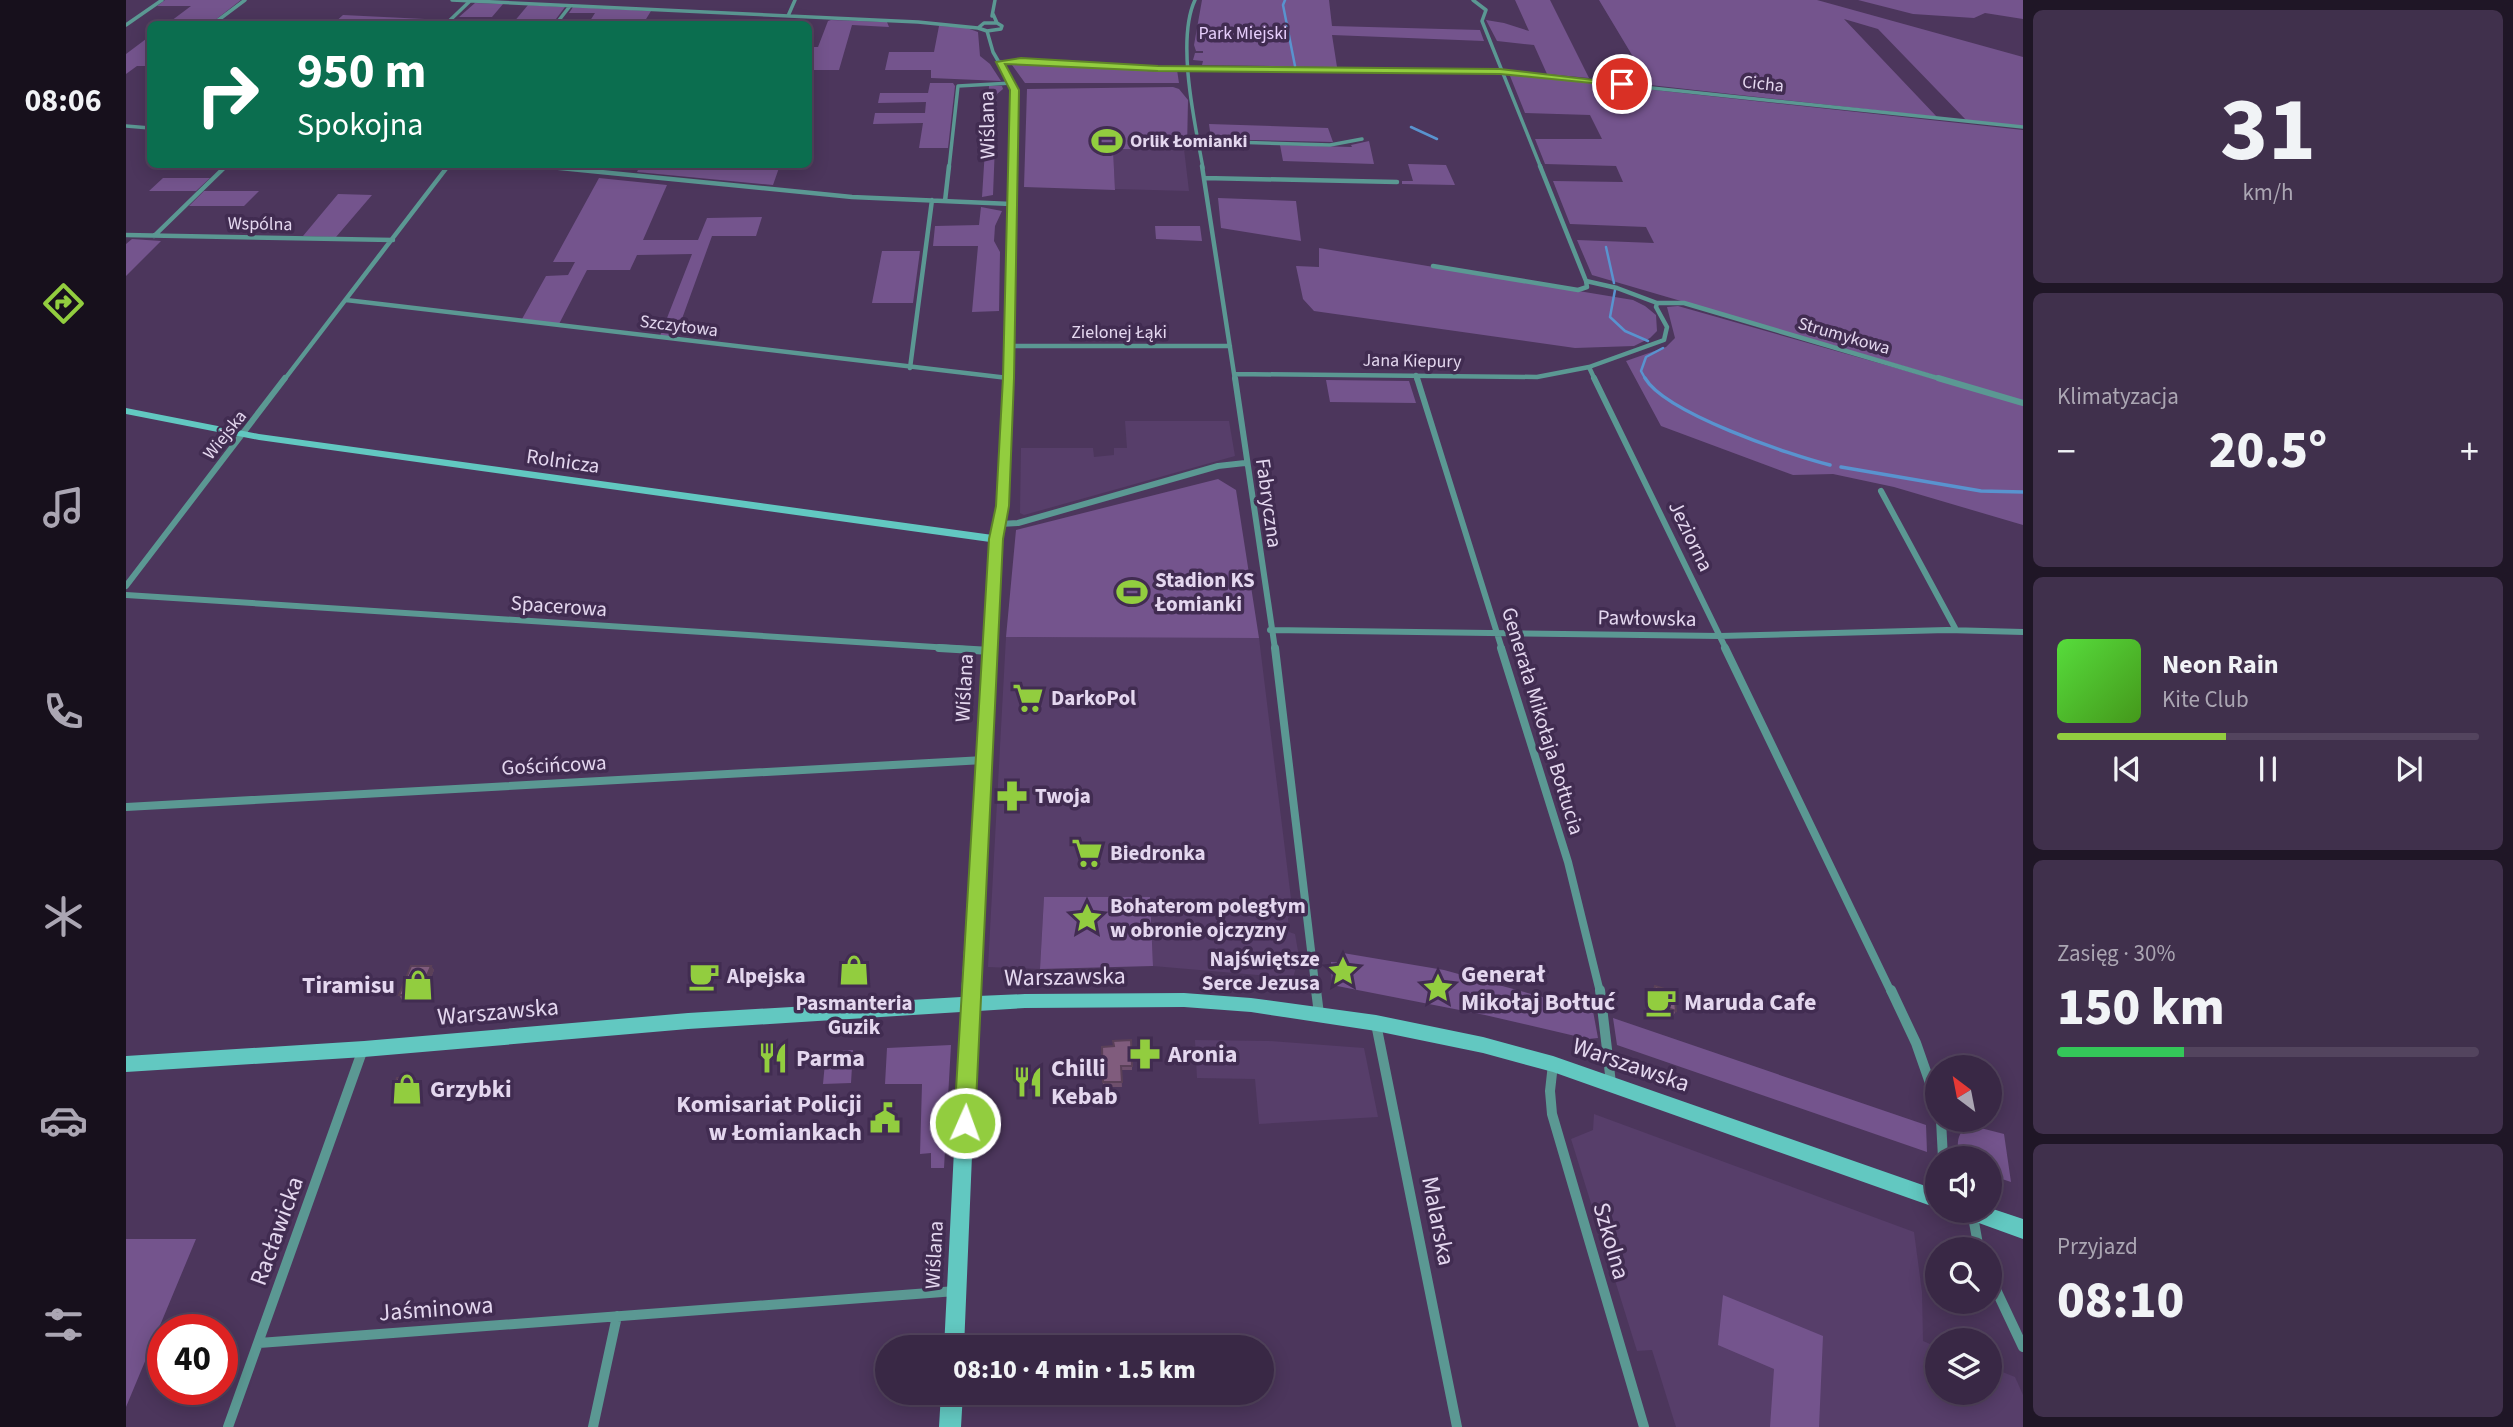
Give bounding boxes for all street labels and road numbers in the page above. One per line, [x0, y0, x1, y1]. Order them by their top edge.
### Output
street label: Cicha [1741, 69, 1785, 99]
street label: Wiślana [971, 91, 1003, 159]
street label: Wspólna [227, 211, 293, 237]
street label: Szczytowa [638, 309, 720, 343]
street label: Strumykowa [1795, 311, 1893, 361]
street label: Zielonej Łąki [1071, 320, 1167, 345]
street label: Jana Kiepury [1362, 348, 1462, 374]
street label: Wiejska [197, 405, 253, 465]
street label: Rolnicza [524, 441, 602, 481]
street label: Fabryczna [1248, 456, 1290, 550]
street label: Jeziorna [1661, 496, 1721, 576]
street label: Spacerowa [510, 588, 608, 624]
street label: Pawłowska [1597, 602, 1697, 634]
street label: Generała Mikołaja Bołtucia [1494, 604, 1592, 838]
street label: Wiślana [947, 653, 981, 723]
street label: Gościńcowa [501, 747, 607, 783]
street label: Warszawska [1004, 958, 1126, 996]
street label: Warszawska [436, 989, 560, 1035]
street label: Warszawska [1568, 1029, 1694, 1101]
street label: Racławicka [241, 1172, 313, 1290]
street label: Malarska [1412, 1174, 1464, 1268]
street label: Szkolna [1583, 1198, 1639, 1284]
street label: Wiślana [917, 1220, 951, 1290]
street label: Jaśminowa [378, 1288, 494, 1330]

